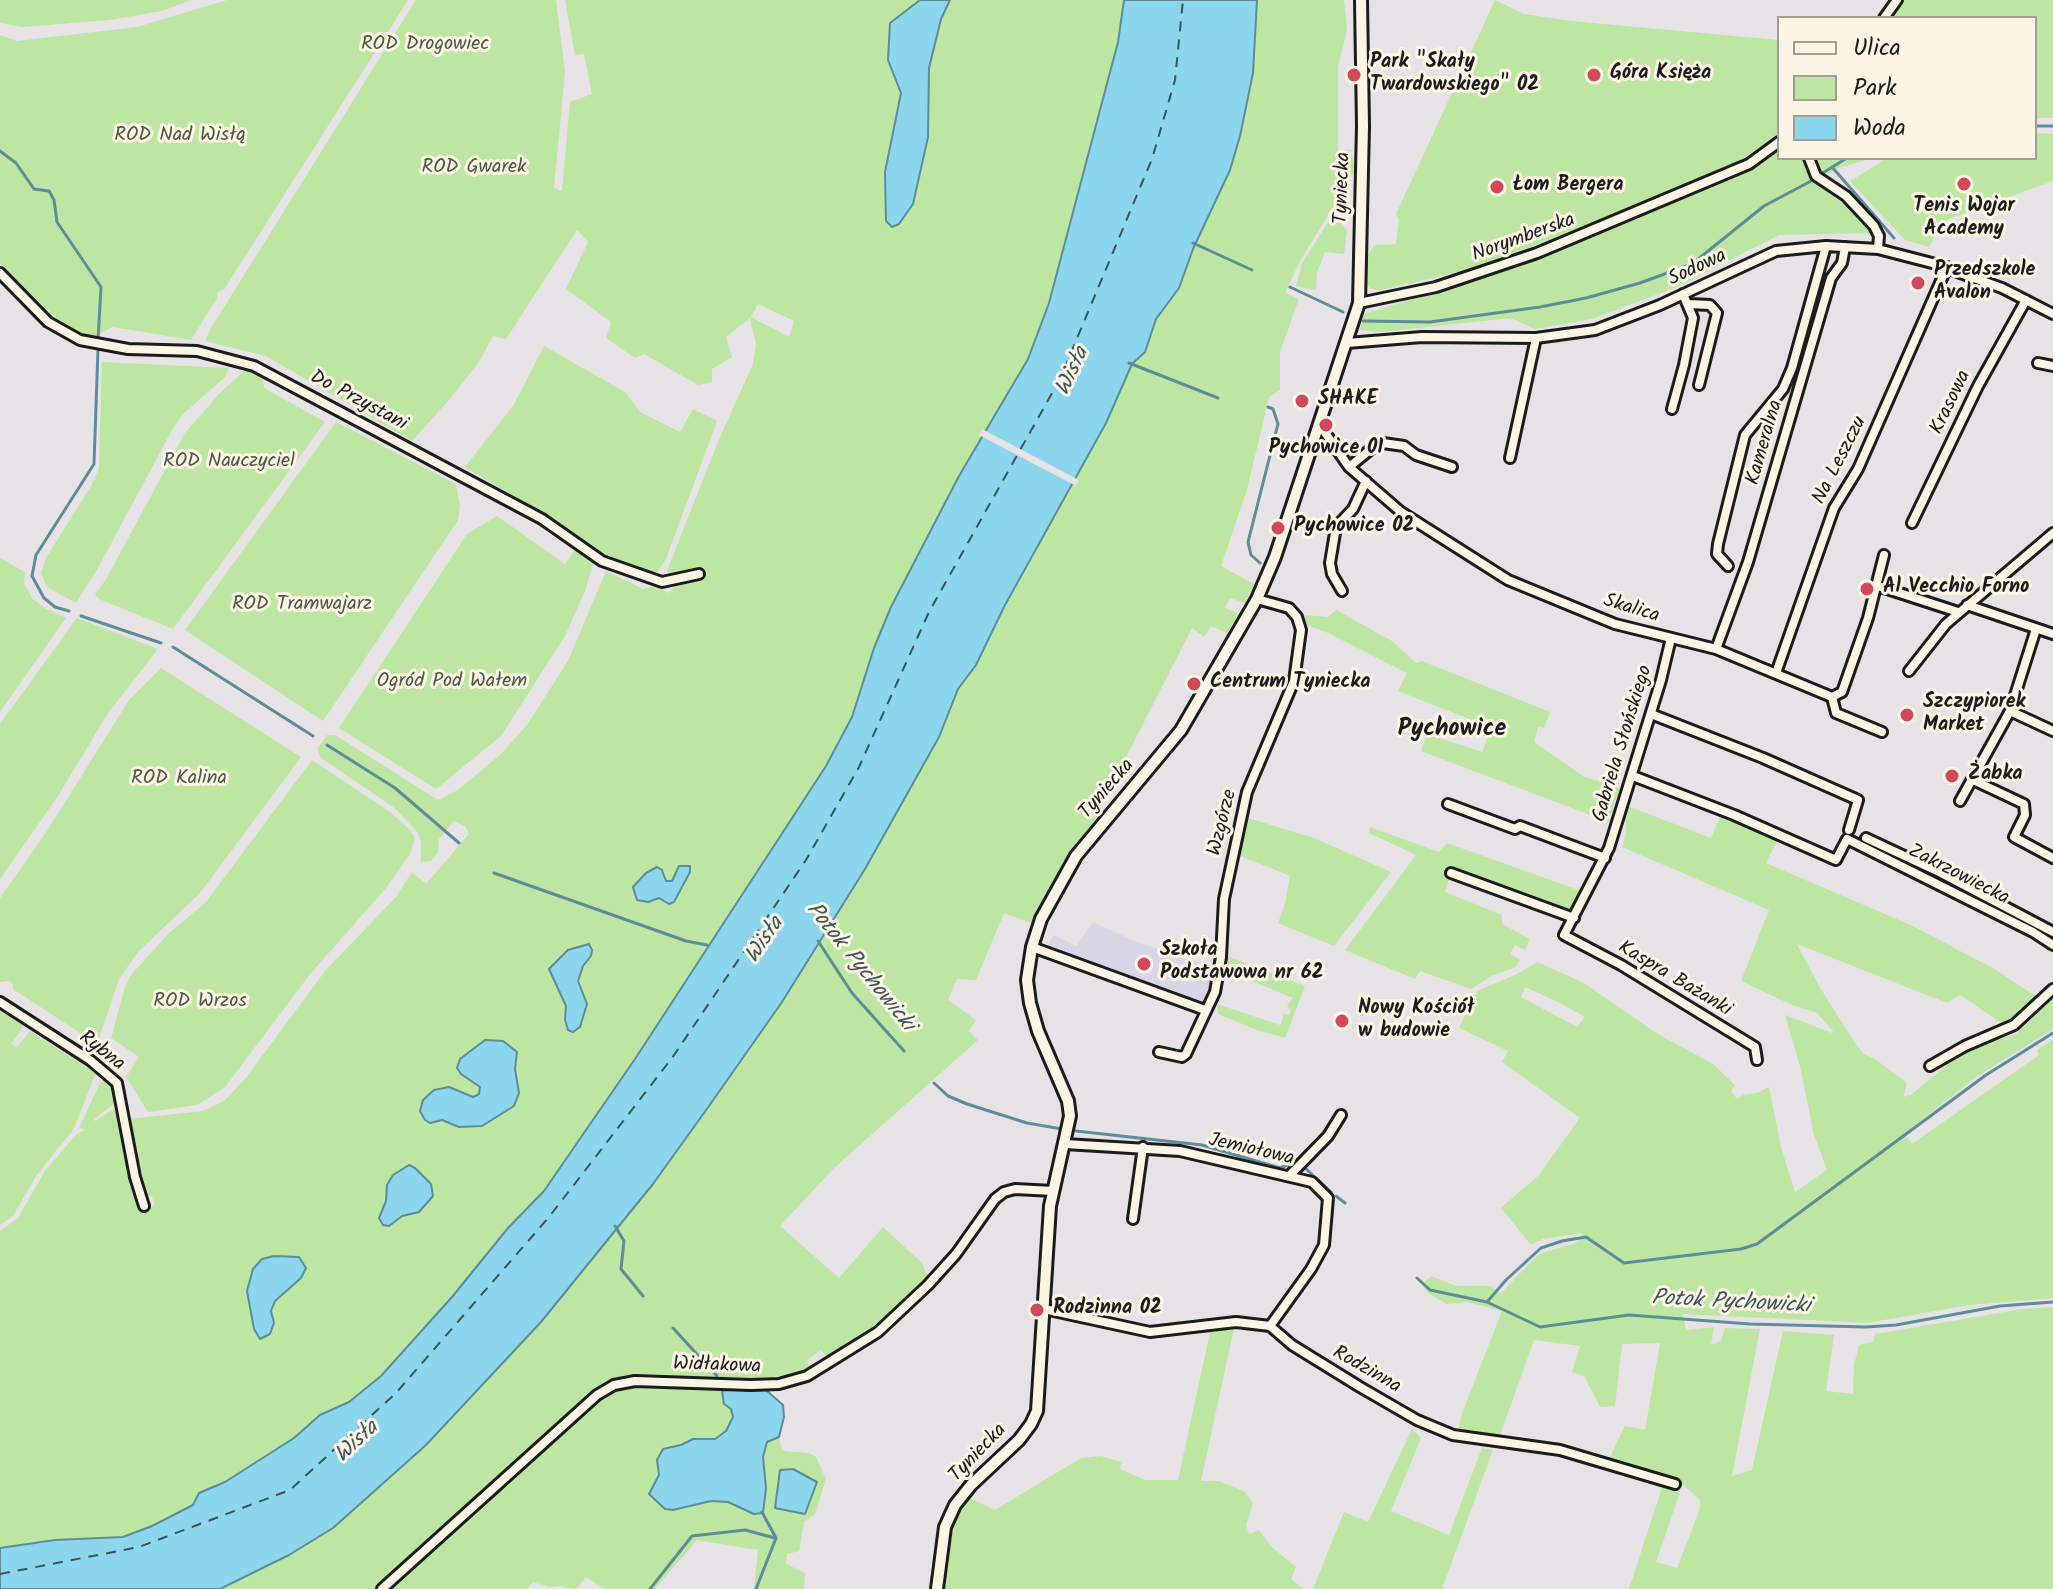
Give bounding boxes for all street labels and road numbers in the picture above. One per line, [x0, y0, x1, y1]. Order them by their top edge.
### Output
street label: Tyniecka [1331, 152, 1357, 224]
street label: Norymberska [1469, 209, 1579, 269]
street label: Sodowa [1665, 245, 1731, 293]
street label: Do Przystani [305, 366, 411, 438]
street label: Krasowa [1926, 367, 1978, 439]
street label: Kameralna [1742, 398, 1790, 488]
street label: Na Leszczu [1809, 413, 1873, 509]
street label: Skalica [1600, 590, 1662, 630]
street label: Gabriela Słońskiego [1589, 663, 1659, 825]
street label: Tyniecka [1075, 755, 1141, 825]
street label: Wzgórze [1204, 787, 1244, 859]
street label: Zakrzowiecka [1903, 840, 2013, 912]
street label: Kaspra Bażanki [1613, 937, 1735, 1023]
street label: Rybna [73, 1027, 129, 1077]
street label: Jemiołowa [1206, 1129, 1296, 1173]
street label: Rodzinna [1328, 1342, 1404, 1400]
street label: Widłakowa [672, 1353, 762, 1381]
street label: Tyniecka [945, 1420, 1013, 1488]

